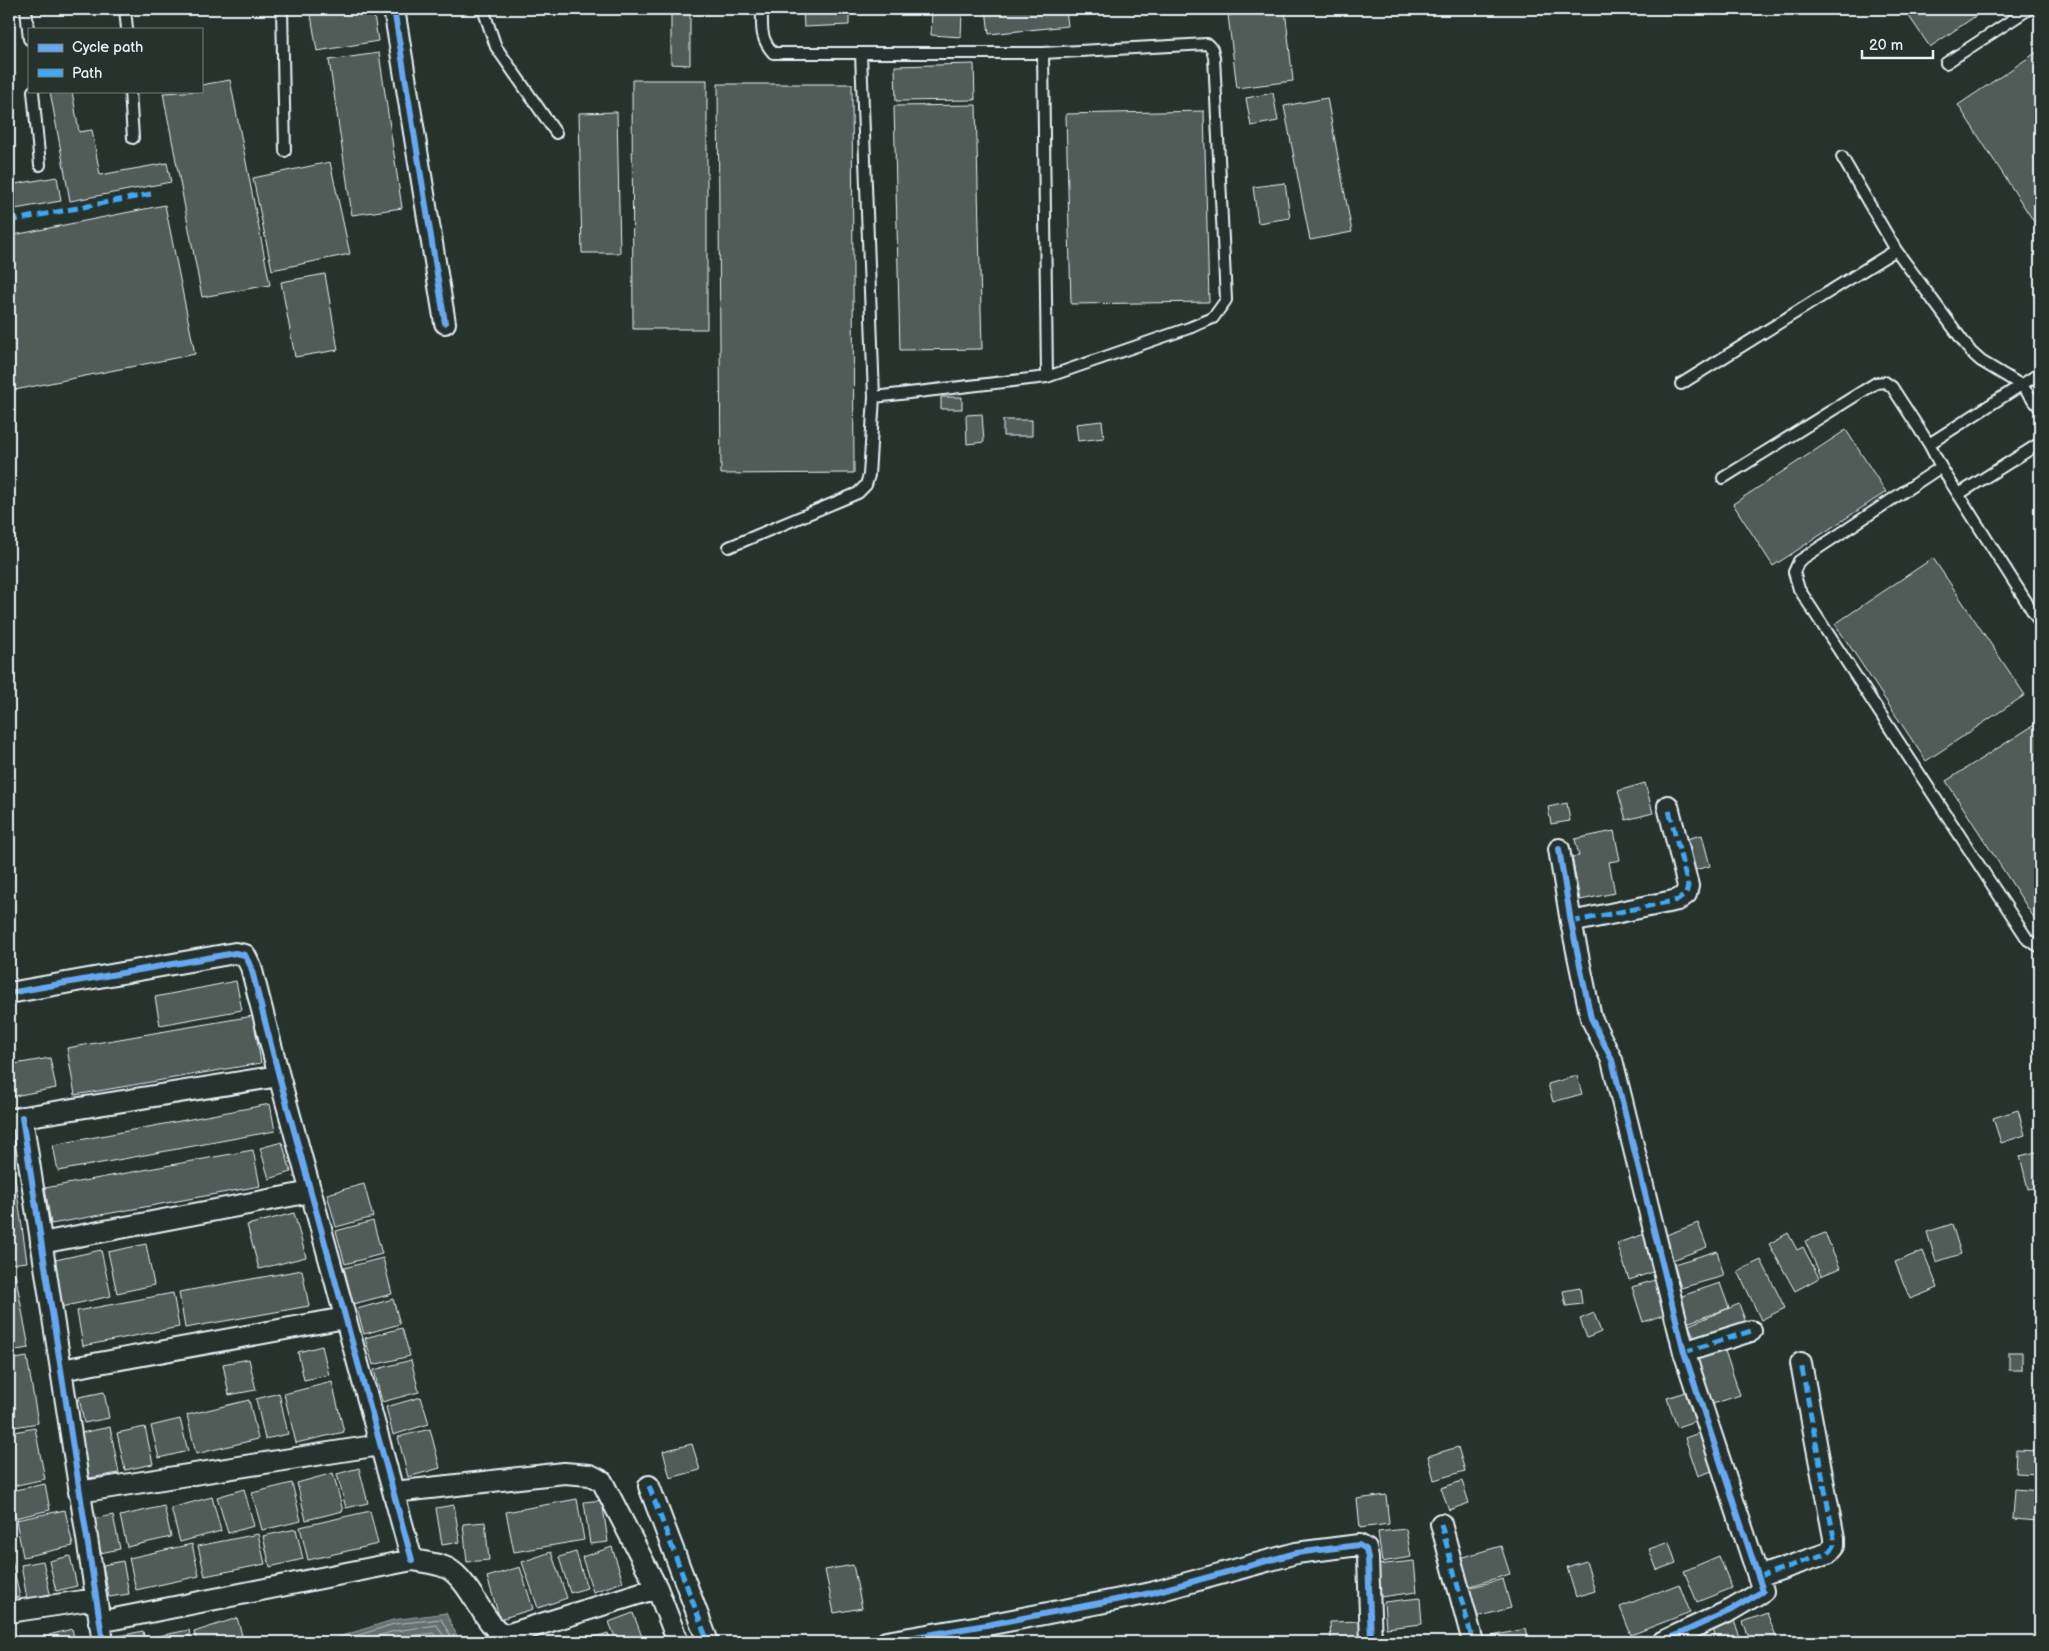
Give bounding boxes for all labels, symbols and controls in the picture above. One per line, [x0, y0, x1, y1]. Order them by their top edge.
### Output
legend [28, 28, 202, 92]
scale bar [1862, 28, 1933, 60]
text: 20 m [1869, 36, 1903, 55]
text: Cycle path [72, 38, 143, 57]
text: Path [72, 64, 102, 83]

